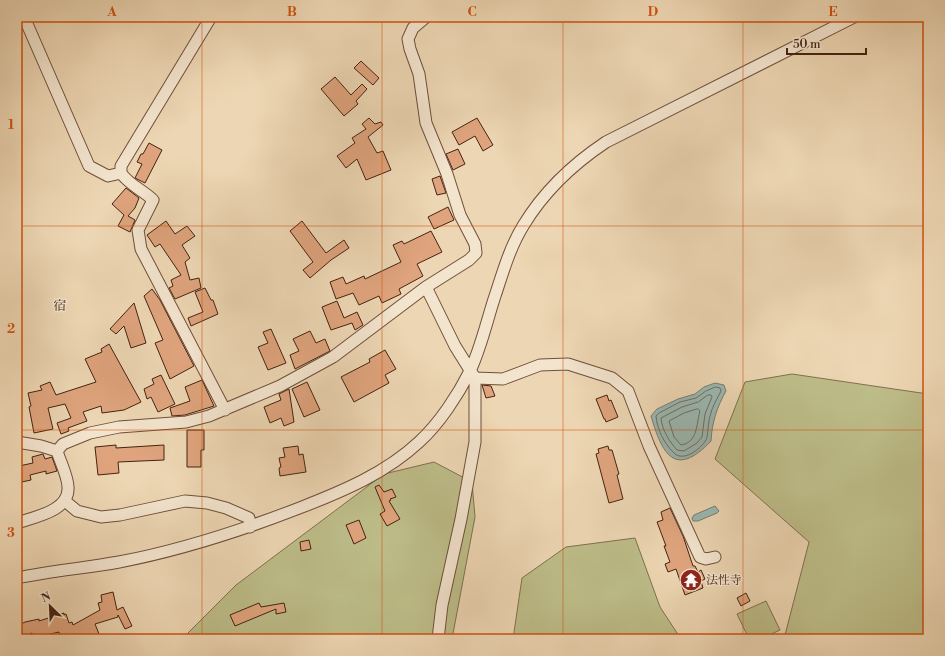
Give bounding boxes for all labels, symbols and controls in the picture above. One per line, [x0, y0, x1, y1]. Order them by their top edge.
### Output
text: A [106, 4, 117, 20]
text: B [287, 4, 297, 20]
text: C [467, 4, 477, 20]
text: D [648, 4, 658, 20]
text: E [828, 4, 838, 20]
scale bar [787, 30, 866, 56]
text: 50 m [793, 37, 821, 52]
text: 1 [8, 117, 15, 133]
district label: 宿 [53, 298, 67, 314]
text: 2 [7, 321, 15, 337]
text: 3 [7, 525, 15, 541]
temple icon: 法性寺 [678, 567, 704, 593]
place label: 法性寺 [706, 573, 742, 588]
north arrow [30, 586, 70, 626]
text: N [40, 589, 53, 606]

